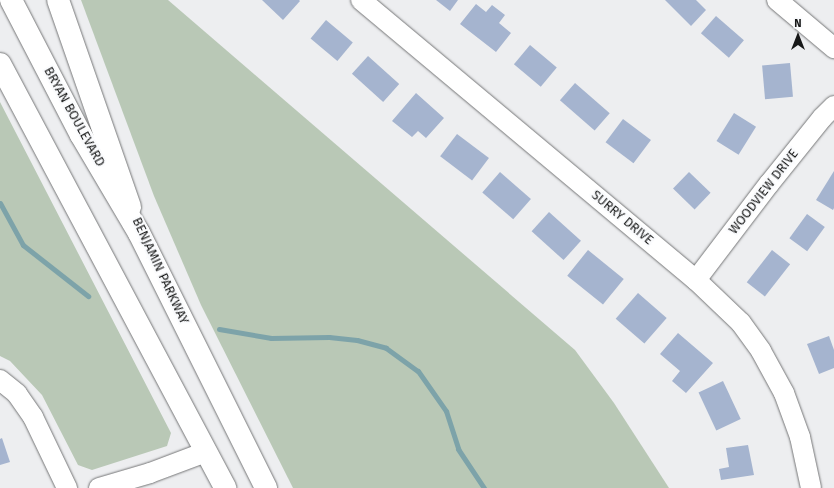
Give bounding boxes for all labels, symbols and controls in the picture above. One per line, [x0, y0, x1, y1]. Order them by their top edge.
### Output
north arrow [778, 16, 818, 56]
text: N [794, 17, 802, 30]
street label: BRYAN BOULEVARD [40, 65, 108, 169]
street label: WOODVIEW DRIVE [726, 146, 802, 238]
street label: SURRY DRIVE [588, 188, 656, 248]
street label: BENJAMIN PARKWAY [128, 215, 192, 327]

